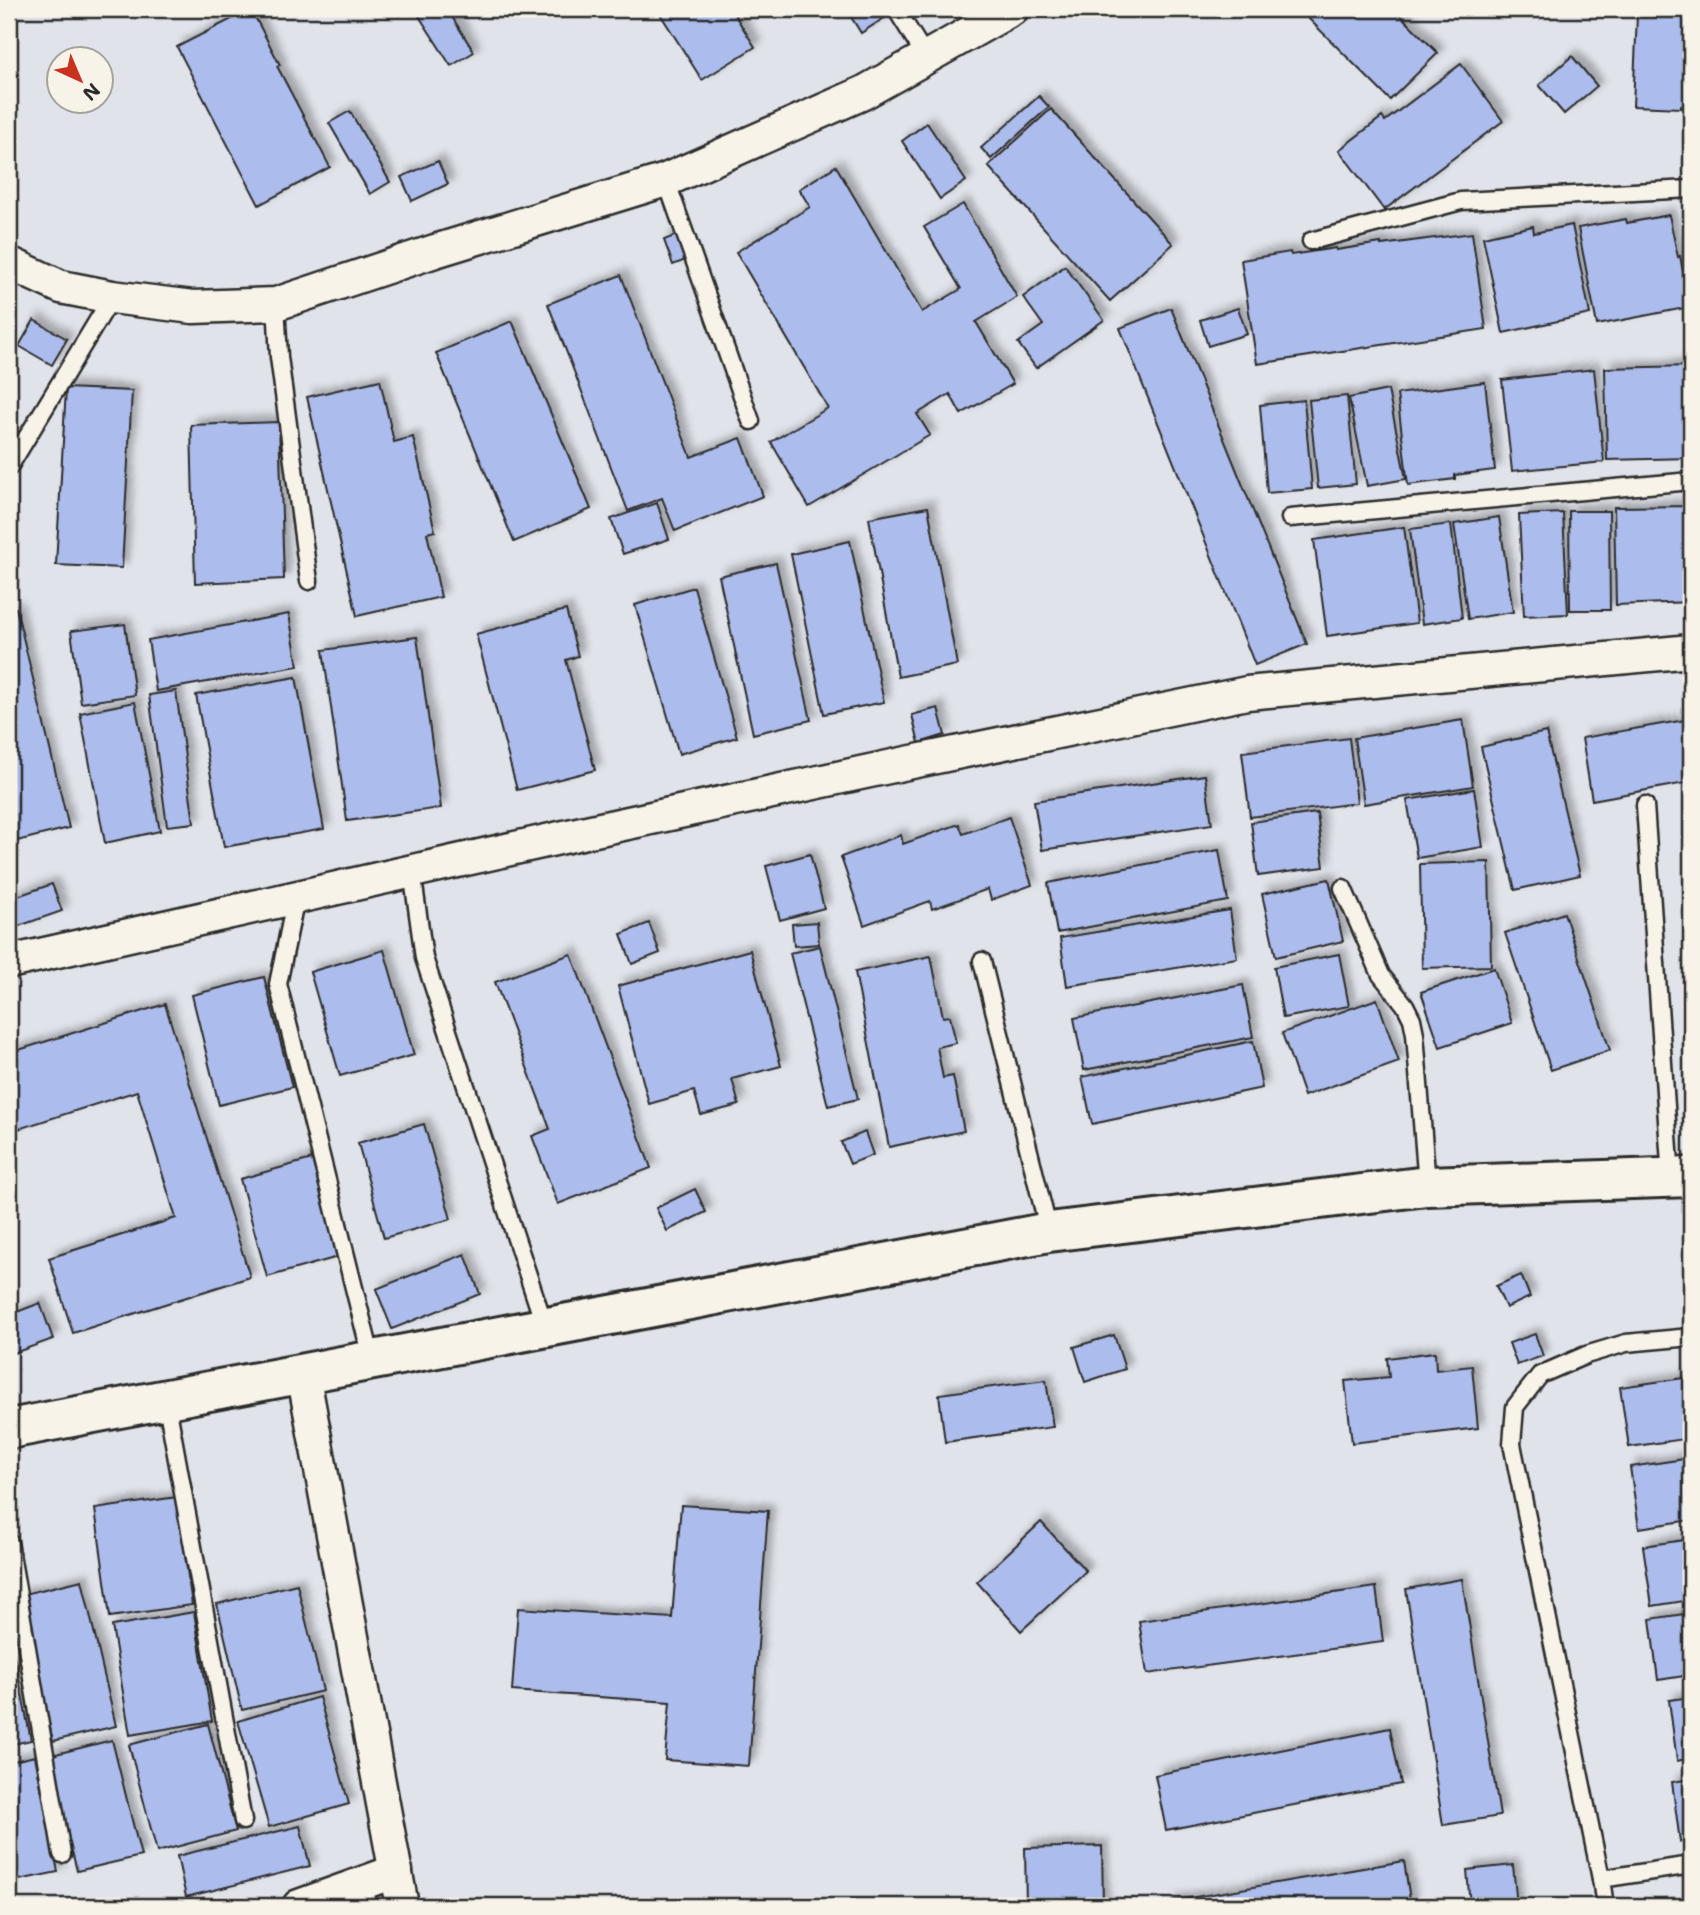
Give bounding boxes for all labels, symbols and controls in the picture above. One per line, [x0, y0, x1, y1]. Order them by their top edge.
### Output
north arrow [46, 46, 116, 116]
text: N [77, 78, 106, 106]

